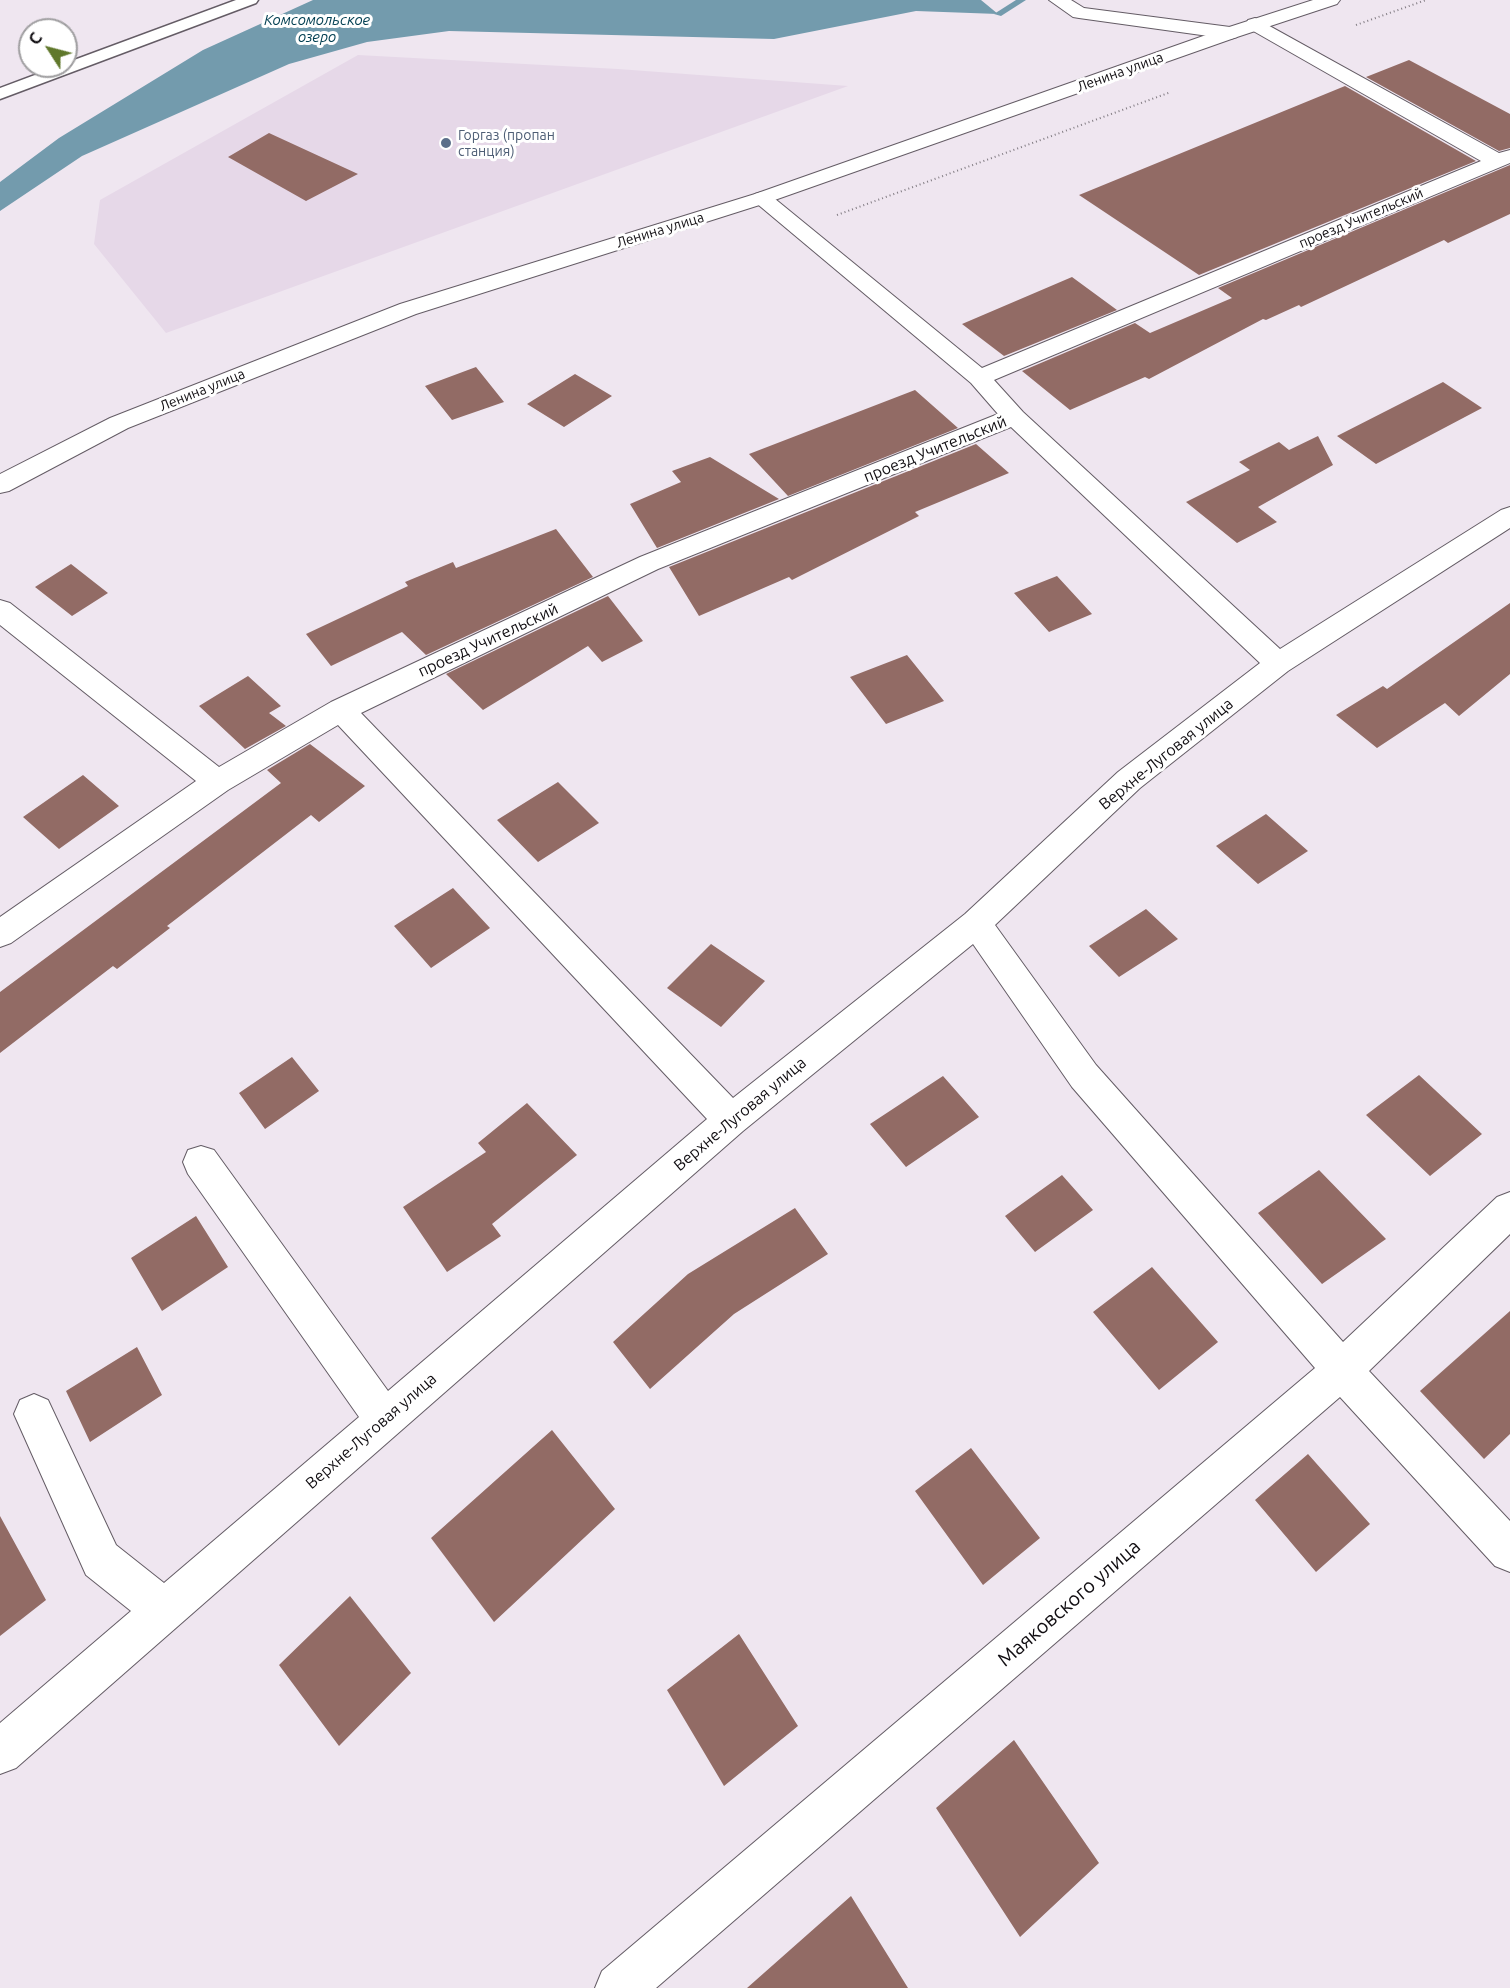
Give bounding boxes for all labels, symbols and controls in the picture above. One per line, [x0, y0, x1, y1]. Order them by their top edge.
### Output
water label: Комсомольское озеро [264, 11, 370, 46]
north arrow [18, 18, 78, 78]
text: С [25, 29, 45, 48]
street label: Ленина улица [1074, 49, 1166, 95]
place label: Горгаз (пропан станция) [458, 127, 555, 160]
marker: Горгаз (пропан станция) [439, 136, 453, 150]
street label: проезд Учительский [1296, 184, 1426, 252]
street label: Ленина улица [614, 209, 706, 251]
street label: Ленина улица [157, 365, 247, 415]
street label: проезд Учительский [861, 412, 1009, 486]
street label: проезд Учительский [415, 599, 561, 681]
street label: Верхне-Луговая улица [1095, 694, 1237, 814]
street label: Верхне-Луговая улица [670, 1053, 810, 1175]
street label: Верхне-Луговая улица [302, 1369, 440, 1493]
street label: Маяковского улица [993, 1535, 1145, 1671]

